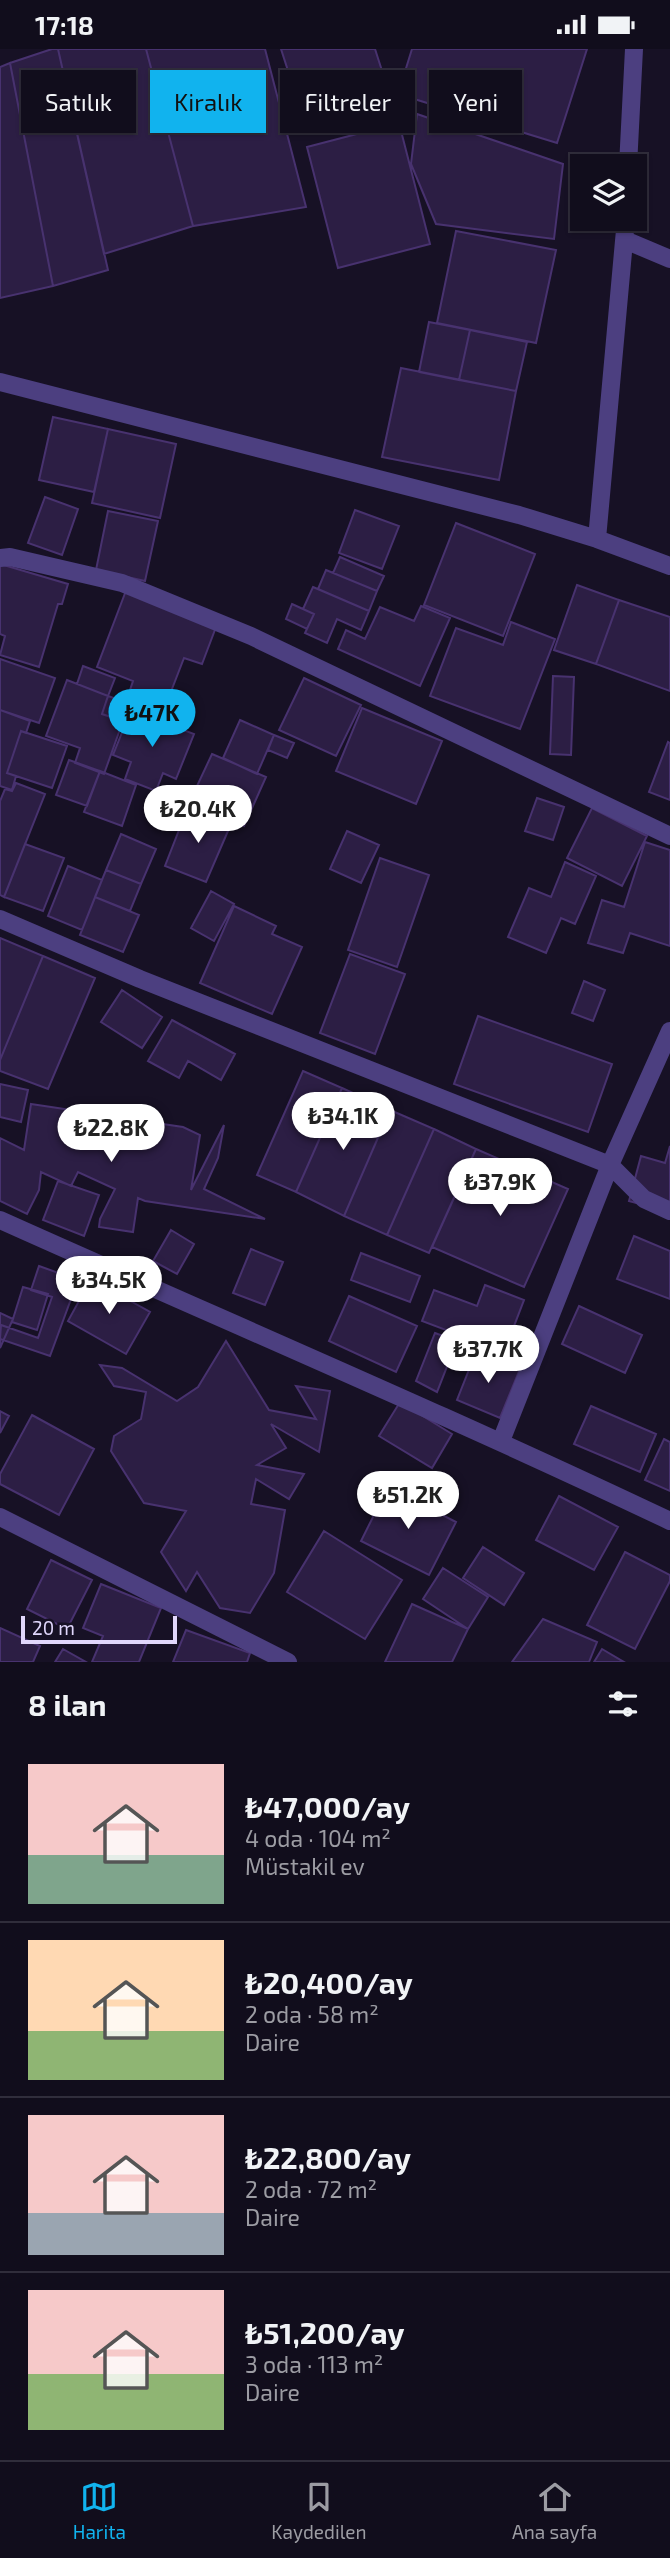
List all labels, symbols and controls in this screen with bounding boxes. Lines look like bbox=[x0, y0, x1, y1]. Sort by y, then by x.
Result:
text: 17:18 bbox=[35, 9, 94, 40]
chip: Satılık bbox=[21, 70, 136, 133]
chip: Kiralık bbox=[150, 70, 266, 133]
chip: Filtreler bbox=[280, 70, 415, 133]
chip: Yeni bbox=[429, 70, 522, 133]
map controls bbox=[570, 154, 647, 231]
button: layers bbox=[570, 154, 647, 231]
pin: ₺47K bbox=[111, 689, 193, 749]
text: ₺47K bbox=[124, 698, 180, 726]
pin: ₺20.4K bbox=[141, 785, 255, 845]
text: ₺20.4K bbox=[160, 794, 236, 822]
pin: ₺34.1K bbox=[286, 1093, 400, 1152]
text: ₺34.1K bbox=[308, 1101, 378, 1129]
pin: ₺22.8K bbox=[54, 1105, 168, 1164]
text: ₺22.8K bbox=[74, 1113, 148, 1141]
pin: ₺37.9K bbox=[443, 1159, 557, 1218]
text: ₺37.9K bbox=[464, 1167, 536, 1195]
pin: ₺34.5K bbox=[52, 1257, 166, 1316]
text: ₺34.5K bbox=[72, 1265, 146, 1293]
pin: ₺37.7K bbox=[431, 1325, 545, 1385]
text: ₺37.7K bbox=[453, 1334, 523, 1362]
pin: ₺51.2K bbox=[351, 1471, 465, 1531]
text: ₺51.2K bbox=[373, 1480, 443, 1508]
scale bar bbox=[21, 1613, 177, 1645]
text: 20 m bbox=[32, 1616, 75, 1639]
icon: filters bbox=[604, 1685, 642, 1723]
text: 8 ilan bbox=[28, 1686, 106, 1722]
text: ₺47,000/ay bbox=[245, 1788, 410, 1824]
icon: home bbox=[84, 1792, 168, 1876]
text: 4 oda · 104 m² bbox=[245, 1824, 391, 1852]
text: Müstakil ev bbox=[245, 1852, 365, 1880]
text: ₺20,400/ay bbox=[245, 1964, 413, 2000]
icon: home bbox=[84, 1968, 168, 2052]
text: 2 oda · 58 m² bbox=[245, 2000, 379, 2028]
text: Daire bbox=[245, 2028, 300, 2056]
text: ₺22,800/ay bbox=[245, 2139, 411, 2175]
icon: home bbox=[84, 2143, 168, 2227]
text: 2 oda · 72 m² bbox=[245, 2175, 377, 2203]
text: Daire bbox=[245, 2203, 300, 2231]
text: ₺51,200/ay bbox=[245, 2314, 404, 2350]
icon: home bbox=[84, 2318, 168, 2402]
text: 3 oda · 113 m² bbox=[245, 2350, 383, 2378]
text: Daire bbox=[245, 2378, 300, 2406]
tab: Harita bbox=[73, 2478, 126, 2543]
tab: Kaydedilen bbox=[271, 2478, 367, 2543]
tab: Ana sayfa bbox=[512, 2478, 597, 2543]

